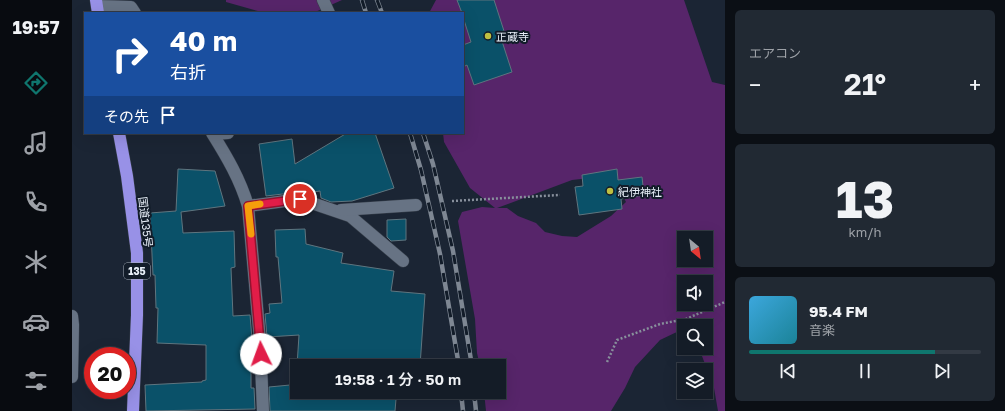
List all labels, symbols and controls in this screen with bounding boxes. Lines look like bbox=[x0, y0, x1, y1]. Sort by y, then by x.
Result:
text: 19:57 bbox=[12, 16, 60, 38]
text: 40 m bbox=[170, 24, 237, 57]
icon: right bbox=[104, 28, 156, 80]
place label: 正蔵寺 bbox=[496, 30, 529, 43]
marker: 正蔵寺 bbox=[483, 31, 493, 41]
text: エアコン bbox=[749, 45, 801, 61]
text: 右折 bbox=[170, 61, 206, 83]
text: 21° bbox=[844, 66, 886, 102]
icon: directions bbox=[22, 69, 50, 97]
text: − bbox=[749, 71, 761, 98]
text: + bbox=[969, 71, 981, 98]
icon: arrive bbox=[157, 104, 179, 126]
text: その先 bbox=[104, 107, 149, 125]
icon: music bbox=[22, 129, 50, 157]
text: 13 bbox=[836, 167, 894, 229]
pin bbox=[283, 182, 317, 216]
place label: 紀伊神社 bbox=[618, 185, 662, 198]
marker: 紀伊神社 bbox=[605, 186, 615, 196]
icon: phone bbox=[22, 188, 50, 216]
icon: arrive bbox=[289, 188, 311, 210]
street label: 国道135号 bbox=[136, 196, 156, 248]
text: km/h bbox=[848, 224, 882, 240]
north arrow bbox=[677, 231, 713, 267]
map controls bbox=[677, 231, 713, 399]
icon: climate bbox=[22, 248, 50, 276]
road number: 135 bbox=[124, 263, 150, 279]
button: sound bbox=[677, 275, 713, 311]
text: 95.4 FM bbox=[809, 302, 868, 320]
icon: car bbox=[22, 308, 50, 336]
button: search bbox=[677, 319, 713, 355]
text: 音楽 bbox=[809, 322, 835, 338]
position arrow bbox=[240, 333, 282, 375]
speed limit sign: 20 bbox=[84, 347, 136, 399]
icon: previous bbox=[777, 360, 799, 382]
icon: pause bbox=[854, 360, 876, 382]
icon: next bbox=[931, 360, 953, 382]
button: layers bbox=[677, 363, 713, 399]
icon: filters bbox=[22, 367, 50, 395]
text: 19:58 · 1 分 · 50 m bbox=[335, 370, 461, 388]

